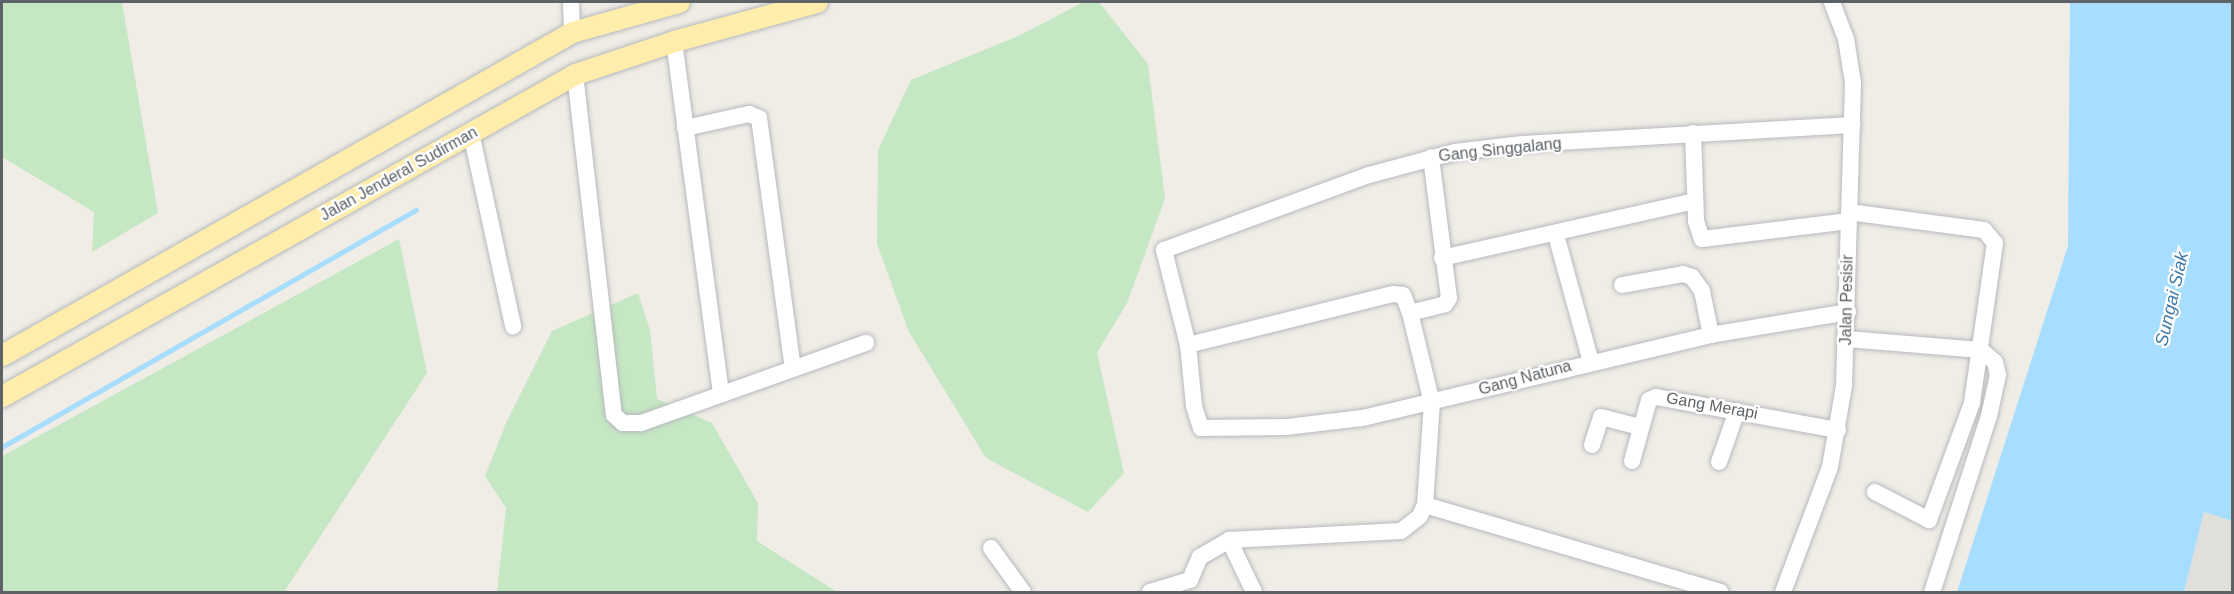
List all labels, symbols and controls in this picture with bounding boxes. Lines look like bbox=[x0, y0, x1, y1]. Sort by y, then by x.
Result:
street label: Jalan Jenderal Sudirman bbox=[317, 123, 481, 225]
street label: Gang Singgalang bbox=[1438, 134, 1562, 166]
water label: Sungai Siak bbox=[2151, 250, 2193, 348]
street label: Jalan Pesisir bbox=[1837, 254, 1857, 346]
street label: Gang Natuna bbox=[1477, 356, 1573, 400]
street label: Gang Merapi bbox=[1665, 389, 1759, 423]

